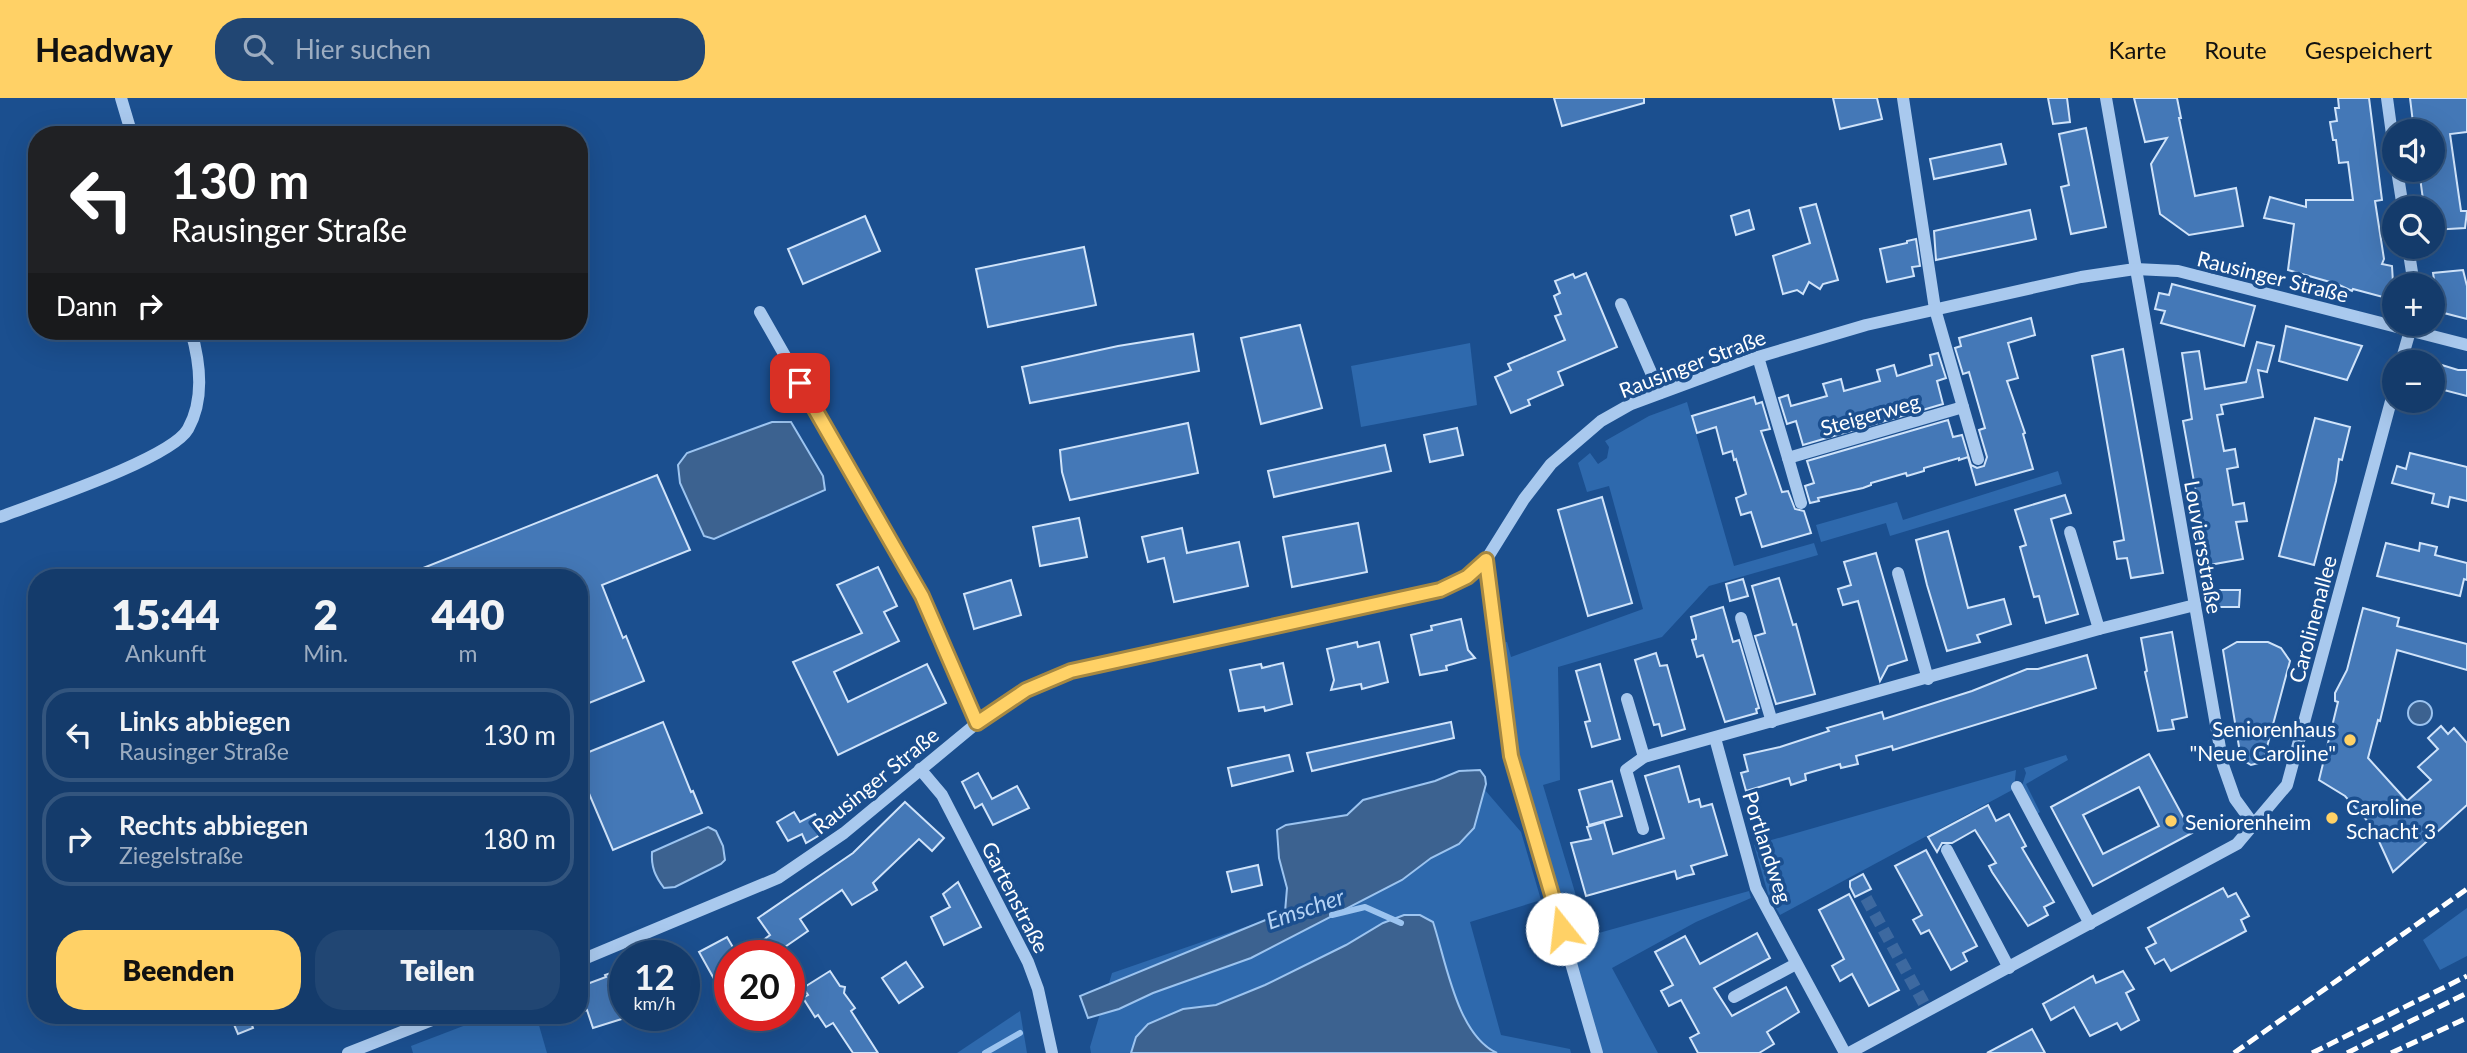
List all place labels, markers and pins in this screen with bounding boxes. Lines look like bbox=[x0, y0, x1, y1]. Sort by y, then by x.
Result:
pin bbox=[770, 353, 830, 413]
place label: Seniorenhaus "Neue Caroline" bbox=[2189, 716, 2336, 765]
marker: Seniorenhaus "Neue Caroline" bbox=[2342, 732, 2358, 748]
place label: Caroline Schacht 3 bbox=[2346, 794, 2436, 843]
place label: Seniorenheim bbox=[2185, 809, 2311, 834]
marker: Caroline Schacht 3 bbox=[2324, 810, 2340, 826]
marker: Seniorenheim bbox=[2163, 813, 2179, 829]

